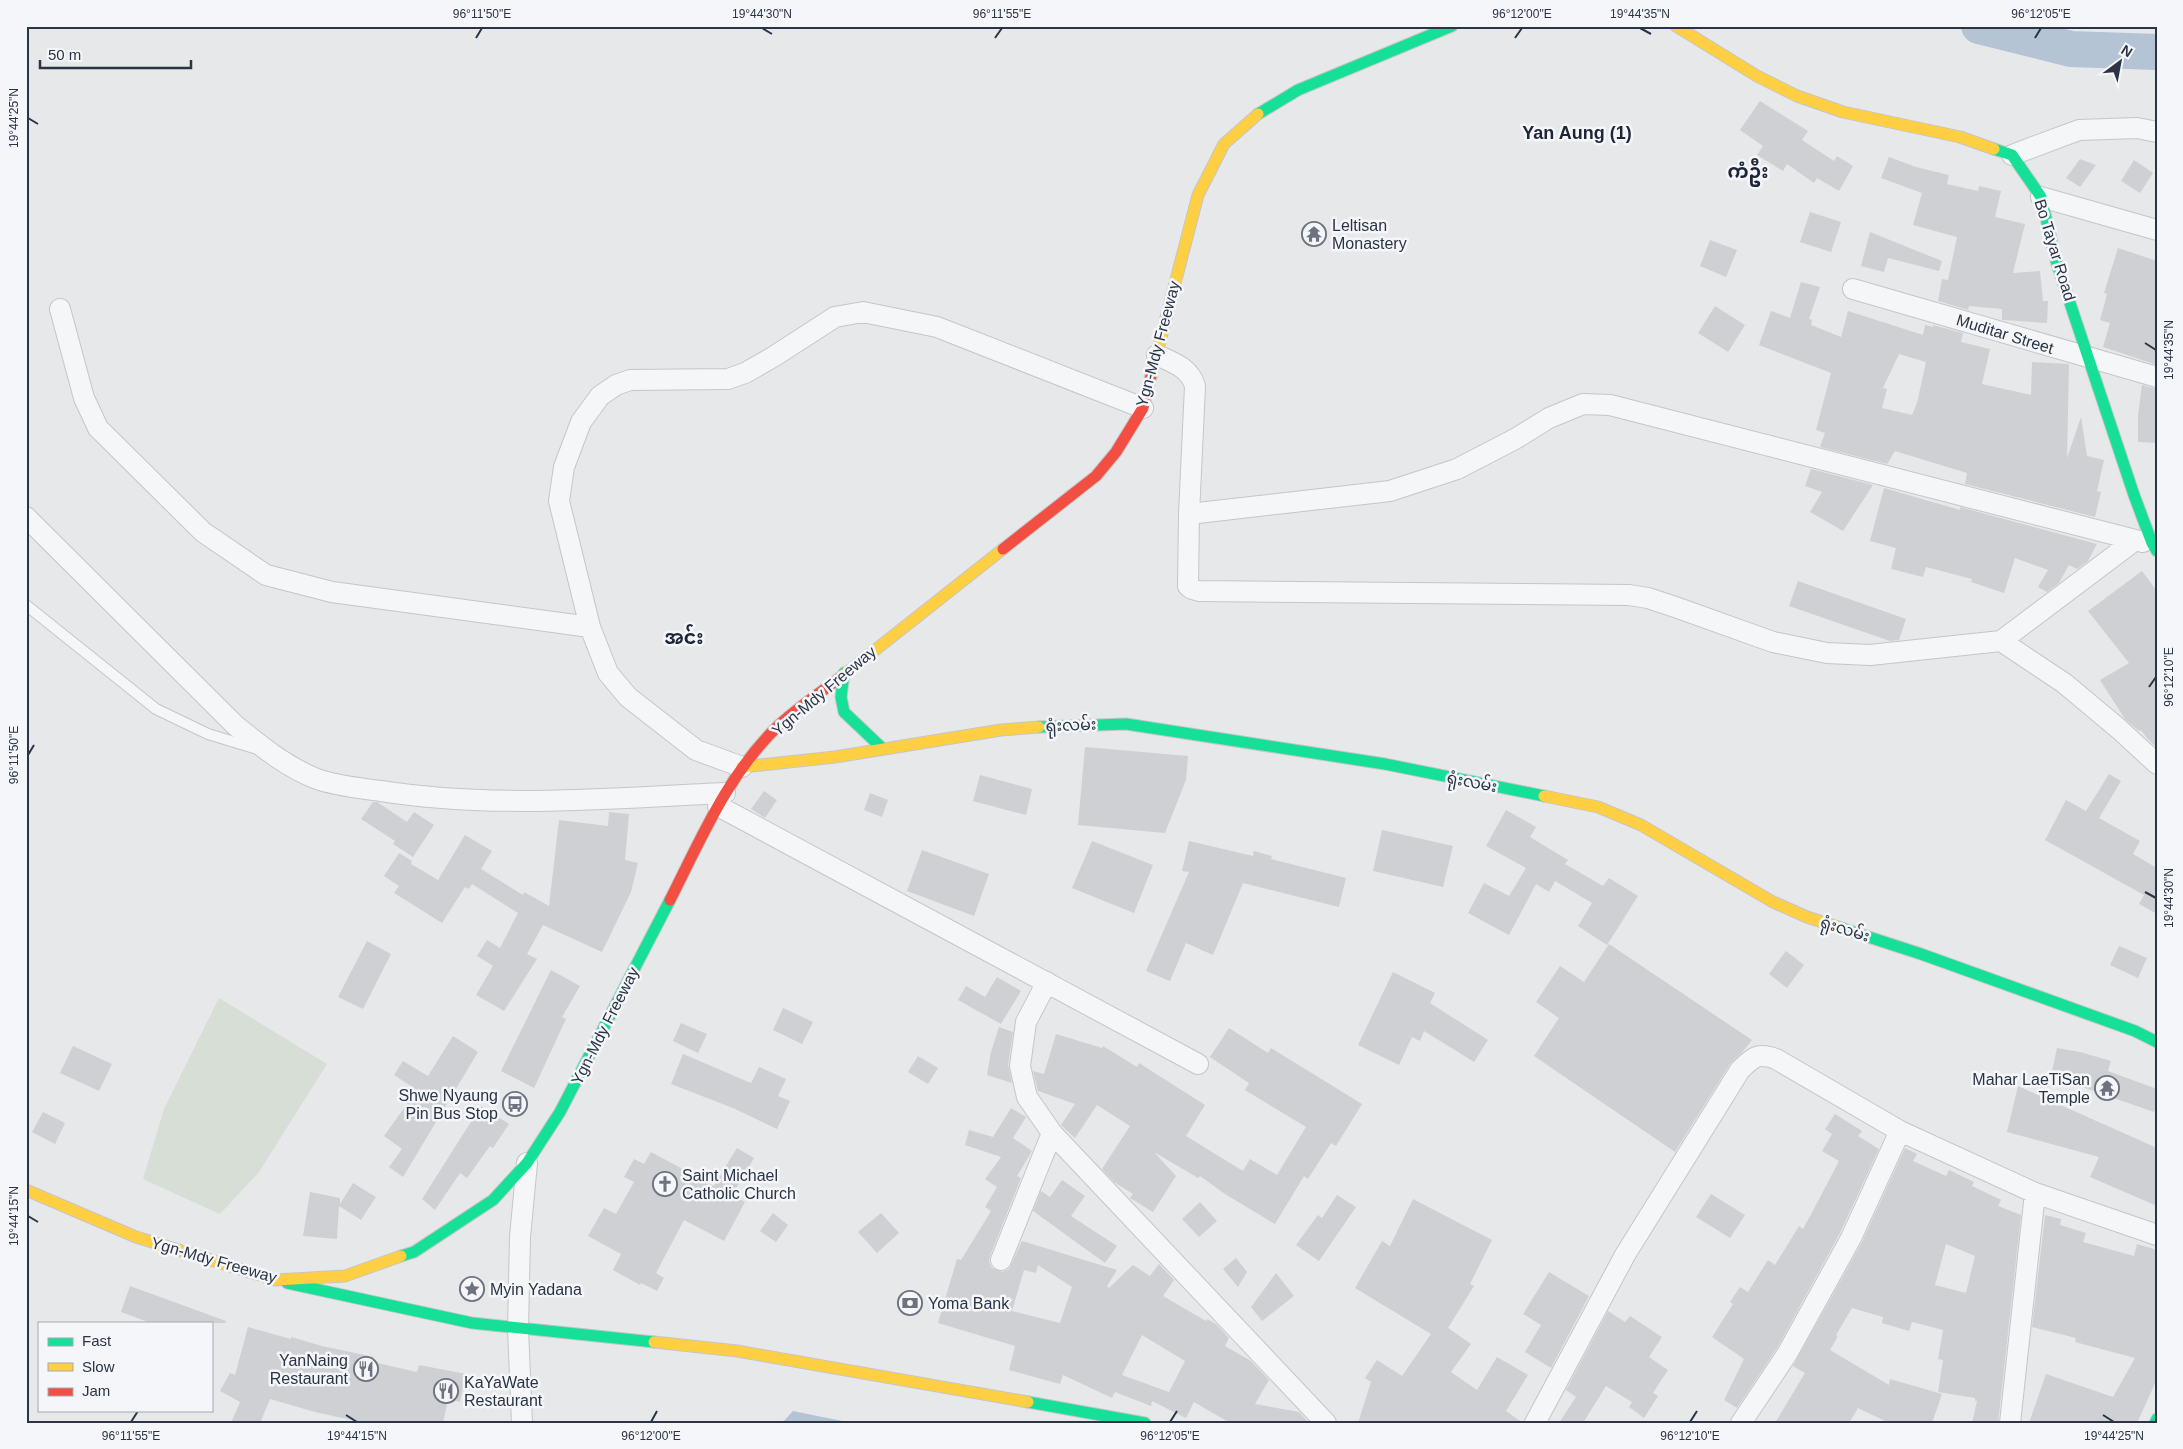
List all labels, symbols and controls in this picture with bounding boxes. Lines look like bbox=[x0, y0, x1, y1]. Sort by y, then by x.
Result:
text: 96°11'50"E bbox=[453, 7, 511, 21]
text: 19°44'30"N bbox=[732, 7, 792, 21]
text: 96°11'55"E bbox=[973, 7, 1031, 21]
text: 96°12'00"E bbox=[1492, 7, 1552, 21]
text: 19°44'35"N bbox=[1610, 7, 1670, 21]
text: 96°12'05"E bbox=[2011, 7, 2071, 21]
scale bar bbox=[40, 38, 191, 70]
north arrow bbox=[2096, 38, 2146, 88]
text: N bbox=[2118, 42, 2135, 60]
text: 50 m bbox=[48, 46, 81, 63]
text: 19°44'25"N bbox=[7, 88, 21, 148]
district label: Yan Aung (1) bbox=[1522, 123, 1632, 143]
district label: ကံဦး bbox=[1728, 158, 1768, 187]
street label: Bo Tayar Road bbox=[2031, 197, 2079, 303]
place label: Leltisan Monastery bbox=[1332, 217, 1407, 252]
temple icon: Leltisan Monastery bbox=[1301, 221, 1327, 247]
street label: Ygn-Mdy Freeway bbox=[1133, 279, 1183, 409]
street label: Muditar Street bbox=[1954, 311, 2056, 357]
text: 19°44'35"N bbox=[2162, 320, 2176, 380]
district label: အင်း bbox=[664, 624, 704, 648]
street label: Ygn-Mdy Freeway bbox=[769, 643, 879, 739]
text: 96°12'10"E bbox=[2162, 647, 2176, 707]
street label: ရုံးလမ်း bbox=[1045, 713, 1097, 740]
text: 96°11'50"E bbox=[7, 726, 21, 784]
street label: ရုံးလမ်း bbox=[1444, 766, 1499, 801]
text: 19°44'30"N bbox=[2162, 868, 2176, 928]
street label: ရုံးလမ်း bbox=[1816, 910, 1873, 951]
street label: Ygn-Mdy Freeway bbox=[568, 964, 642, 1088]
place label: Mahar LaeTiSan Temple bbox=[1972, 1071, 2090, 1106]
temple icon: Mahar LaeTiSan Temple bbox=[2094, 1075, 2120, 1101]
place label: Shwe Nyaung Pin Bus Stop bbox=[398, 1087, 498, 1122]
bus stop icon: Shwe Nyaung Pin Bus Stop bbox=[502, 1091, 528, 1117]
place label: Saint Michael Catholic Church bbox=[682, 1167, 796, 1202]
church icon: Saint Michael Catholic Church bbox=[652, 1171, 678, 1197]
text: 19°44'15"N bbox=[7, 1186, 21, 1246]
street label: Ygn-Mdy Freeway bbox=[149, 1234, 279, 1286]
place icon: Myin Yadana bbox=[459, 1276, 485, 1302]
place label: Myin Yadana bbox=[490, 1281, 582, 1298]
bank icon: Yoma Bank bbox=[897, 1290, 923, 1316]
place label: Yoma Bank bbox=[928, 1295, 1010, 1312]
legend bbox=[38, 1322, 212, 1412]
text: Fast bbox=[82, 1332, 112, 1349]
place label: YanNaing Restaurant bbox=[270, 1352, 349, 1387]
restaurant icon: YanNaing Restaurant bbox=[353, 1356, 379, 1382]
text: Slow bbox=[82, 1358, 115, 1375]
place label: KaYaWate Restaurant bbox=[464, 1374, 543, 1409]
restaurant icon: KaYaWate Restaurant bbox=[433, 1378, 459, 1404]
text: Jam bbox=[82, 1382, 110, 1399]
text: 96°11'55"E bbox=[102, 1429, 160, 1443]
text: 19°44'15"N bbox=[327, 1429, 387, 1443]
text: 96°12'00"E bbox=[621, 1429, 681, 1443]
text: 96°12'05"E bbox=[1140, 1429, 1200, 1443]
text: 96°12'10"E bbox=[1660, 1429, 1720, 1443]
text: 19°44'25"N bbox=[2084, 1429, 2144, 1443]

